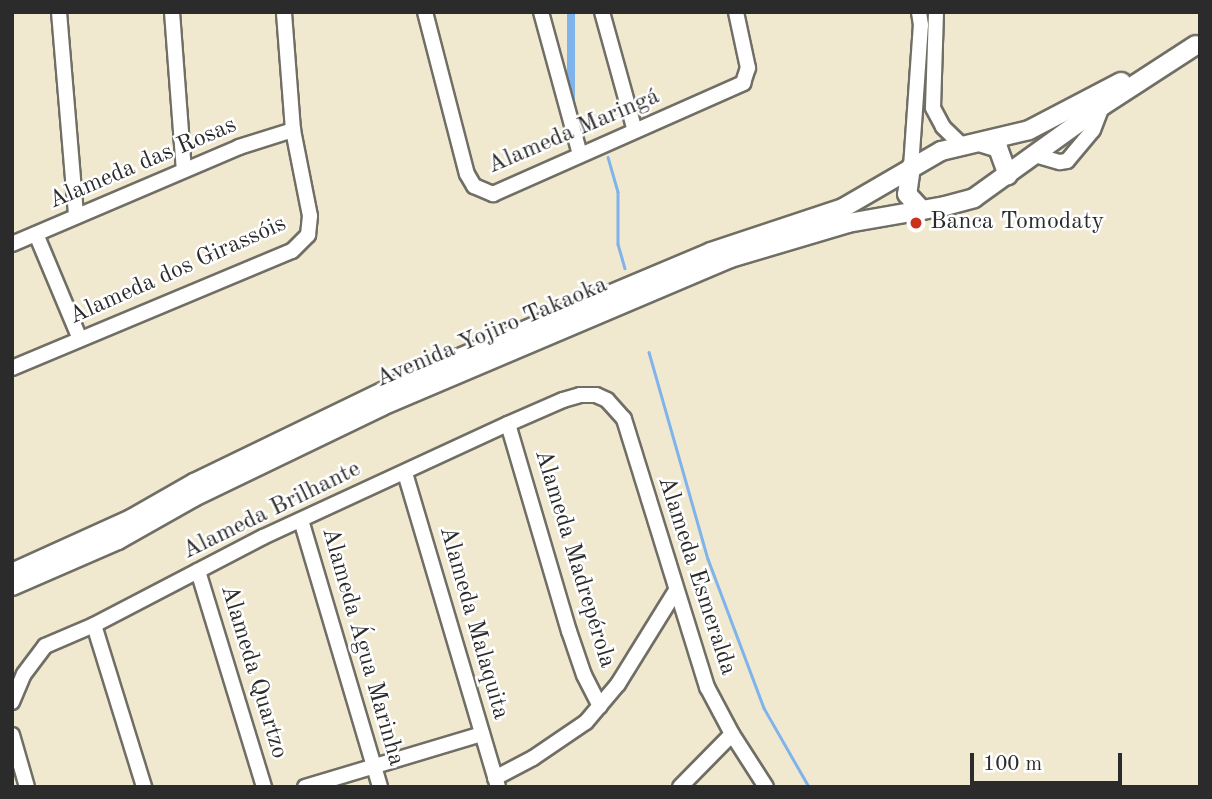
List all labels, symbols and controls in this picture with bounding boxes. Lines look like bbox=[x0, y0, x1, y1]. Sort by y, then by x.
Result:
street label: Alameda Maringá bbox=[484, 83, 664, 181]
street label: Alameda das Rosas bbox=[45, 111, 241, 217]
place label: Banca Tomodaty bbox=[930, 209, 1104, 237]
street label: Alameda dos Girassóis bbox=[65, 210, 291, 332]
marker: Banca Tomodaty bbox=[908, 215, 924, 231]
street label: Avenida Yojiro Takaoka bbox=[372, 271, 612, 395]
street label: Alameda Madrepérola bbox=[527, 446, 621, 672]
street label: Alameda Brilhante bbox=[178, 455, 366, 567]
street label: Alameda Esmeralda bbox=[650, 473, 742, 679]
street label: Alameda Malaquita bbox=[432, 523, 514, 723]
street label: Alameda Água Marinha bbox=[314, 524, 410, 770]
street label: Alameda Quartzo bbox=[213, 582, 293, 762]
scale bar bbox=[974, 740, 1126, 784]
text: 100 m bbox=[983, 754, 1042, 775]

